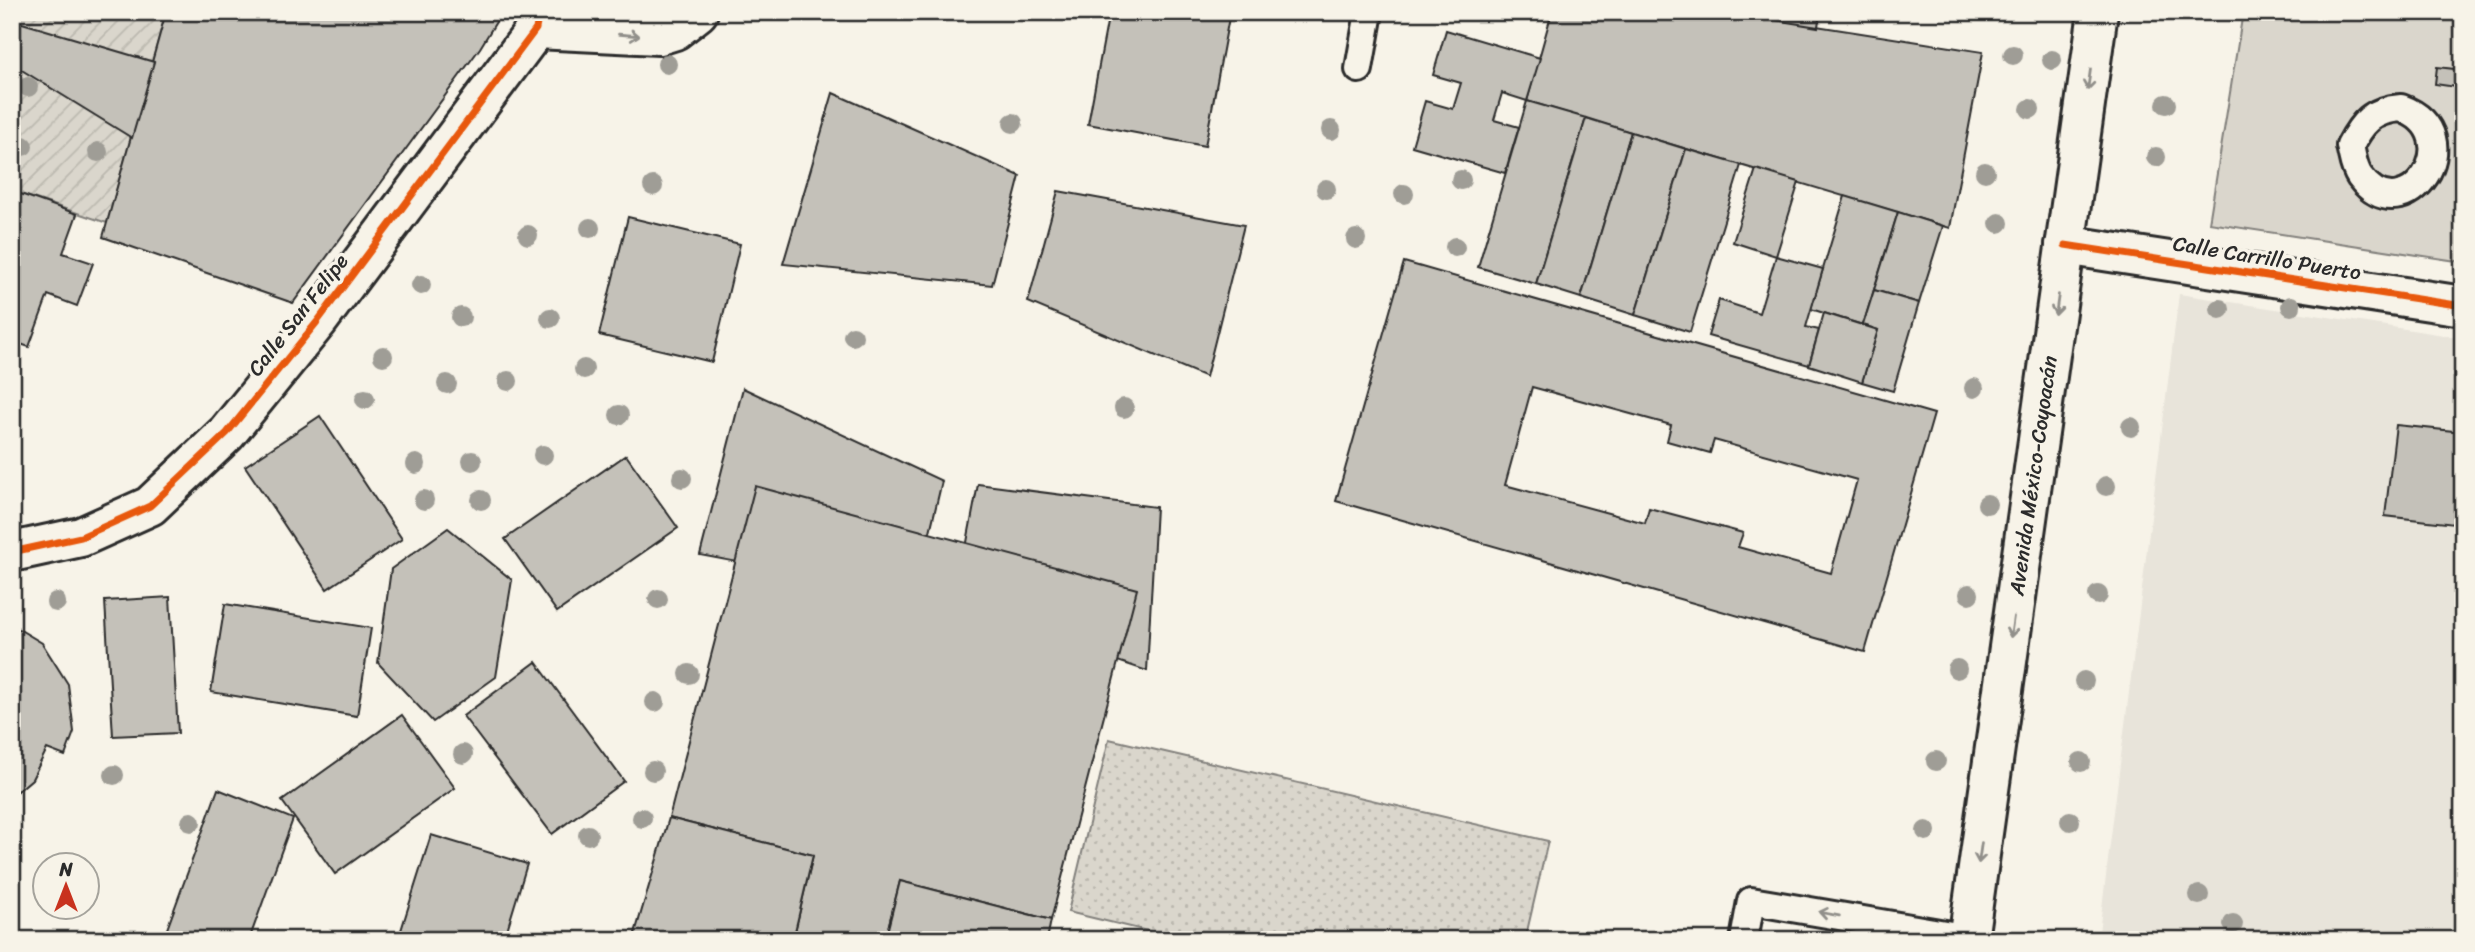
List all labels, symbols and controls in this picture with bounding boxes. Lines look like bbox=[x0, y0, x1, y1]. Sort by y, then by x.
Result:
one-way arrow bbox=[617, 29, 640, 42]
one-way arrow bbox=[2082, 68, 2095, 91]
street label: Calle Carrillo Puerto bbox=[2170, 224, 2364, 292]
street label: Calle San Felipe bbox=[238, 245, 358, 385]
one-way arrow bbox=[2050, 293, 2063, 316]
street label: Avenida México-Coyoacán bbox=[1997, 353, 2069, 599]
one-way arrow bbox=[2005, 616, 2018, 638]
one-way arrow bbox=[1974, 841, 1987, 864]
north arrow bbox=[32, 850, 102, 920]
text: N bbox=[58, 853, 73, 886]
one-way arrow bbox=[1818, 907, 1841, 920]

